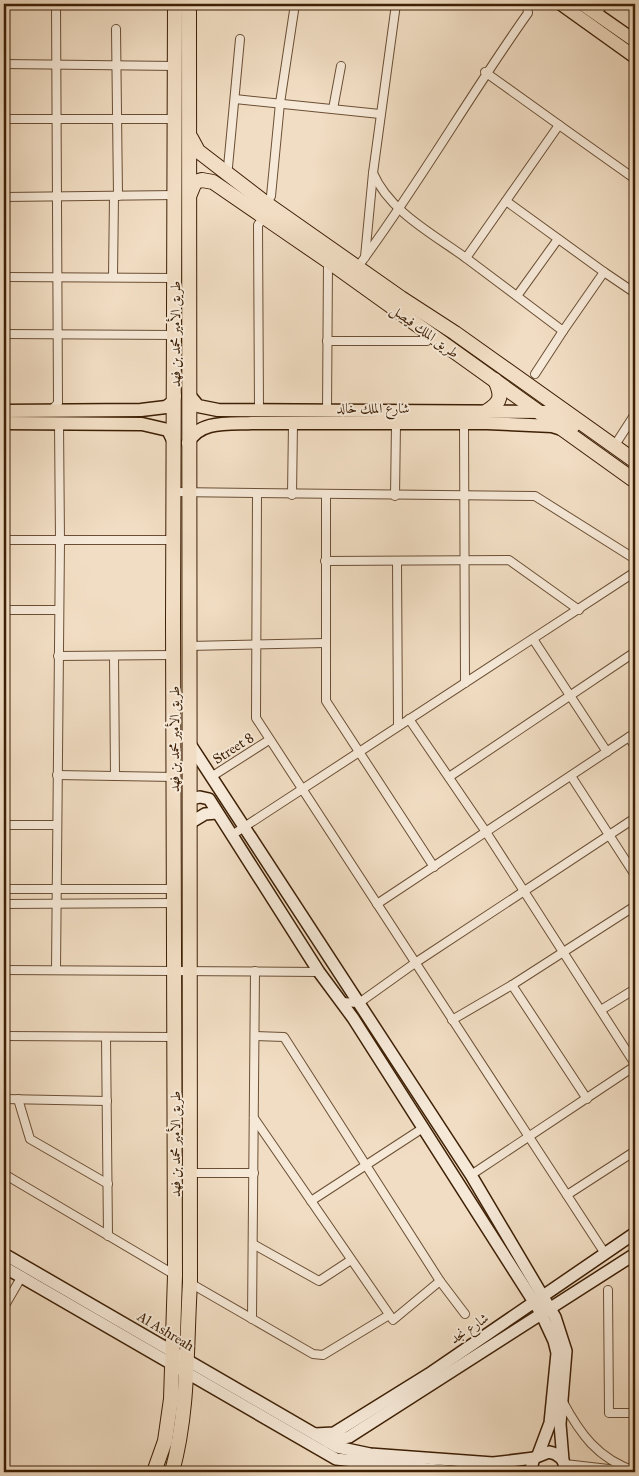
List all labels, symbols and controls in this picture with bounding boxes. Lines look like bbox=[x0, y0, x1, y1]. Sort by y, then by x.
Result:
street label: طريق الأمير محمد بن فهد bbox=[165, 281, 184, 387]
street label: طريق الملك فيصل bbox=[386, 301, 462, 364]
street label: شارع الملك خالد bbox=[336, 400, 410, 420]
street label: طريق الأمير محمد بن فهد bbox=[164, 686, 183, 792]
street label: Street 8 bbox=[210, 729, 257, 768]
street label: طريق الأمير محمد بن فهد bbox=[165, 1091, 184, 1197]
street label: Al Ashreah bbox=[133, 1307, 197, 1355]
street label: شارع نجد bbox=[447, 1309, 494, 1350]

